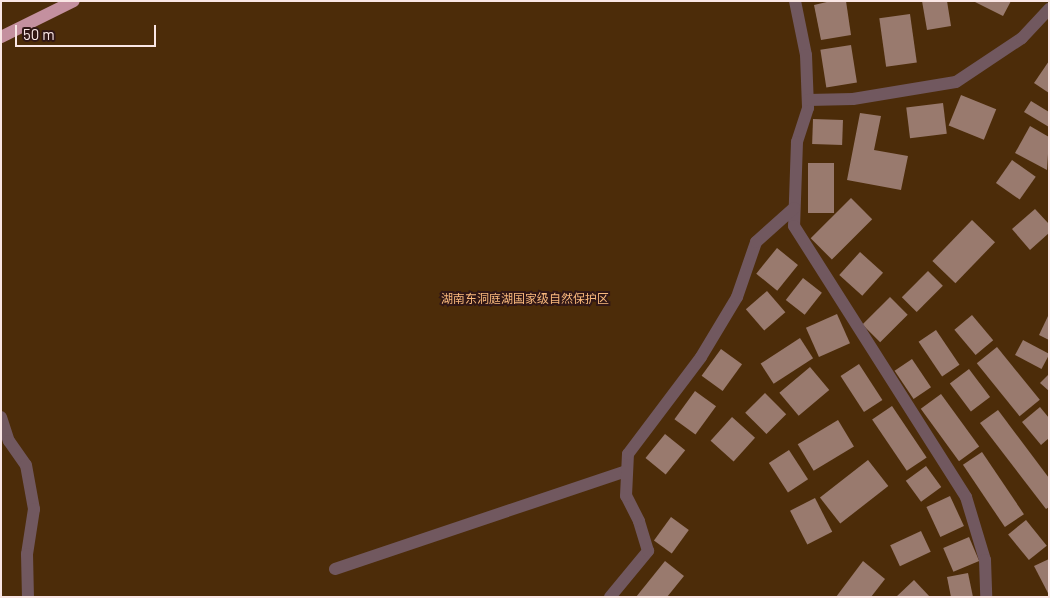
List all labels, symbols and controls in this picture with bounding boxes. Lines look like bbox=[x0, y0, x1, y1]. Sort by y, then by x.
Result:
scale bar bbox=[18, 15, 159, 47]
text: 50 m bbox=[23, 25, 55, 43]
park label: 湖南东洞庭湖国家级自然保护区 bbox=[441, 292, 609, 306]

